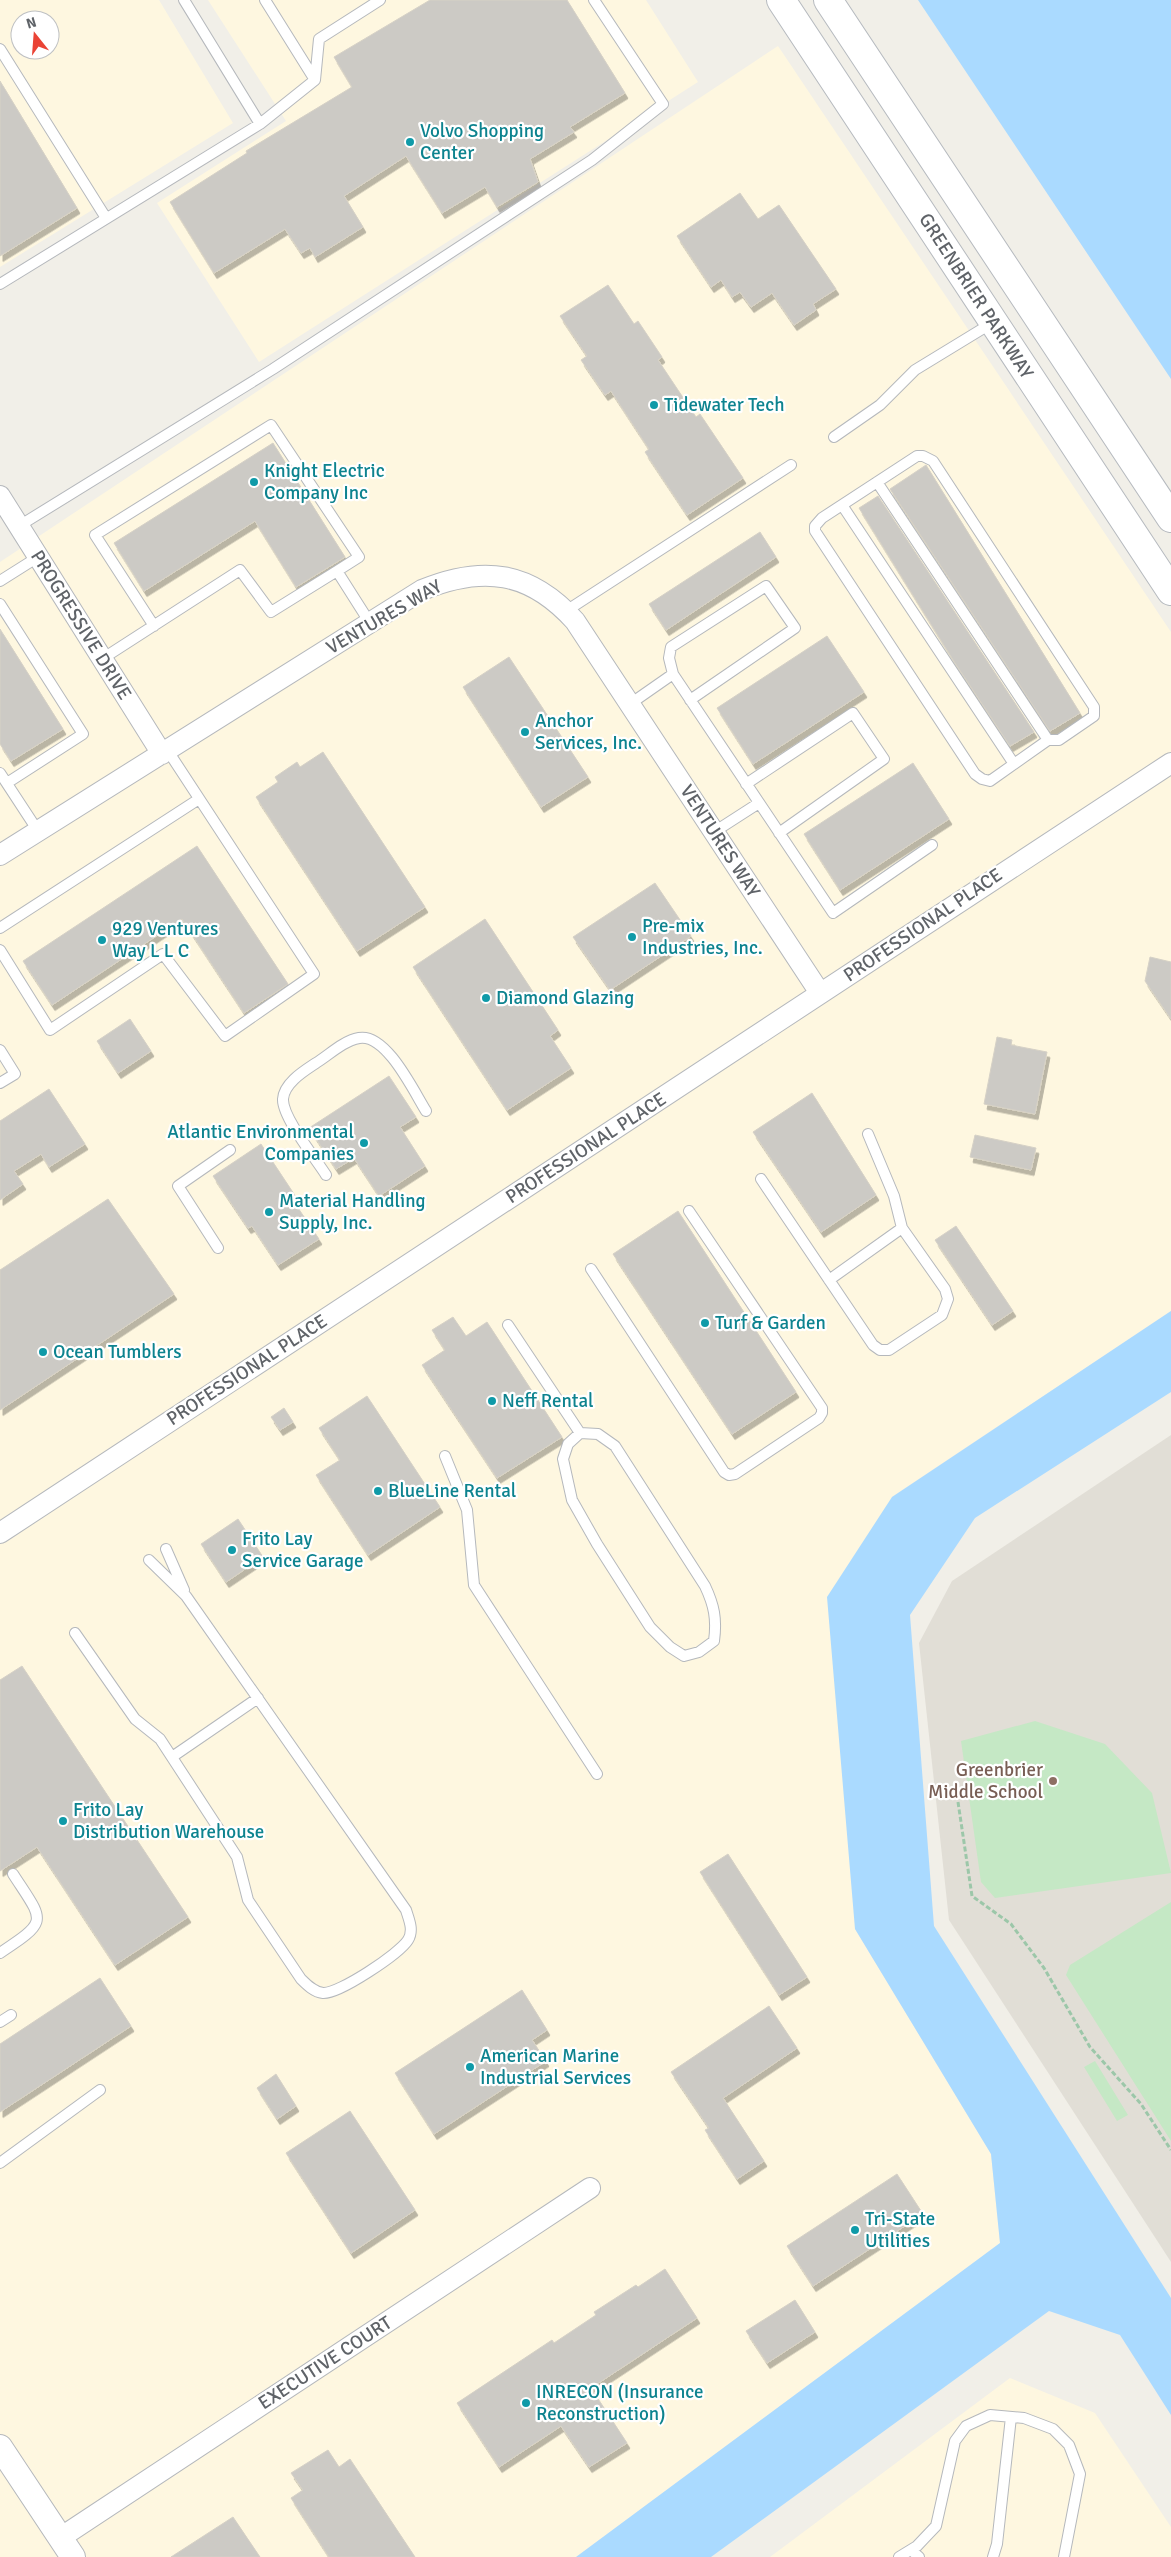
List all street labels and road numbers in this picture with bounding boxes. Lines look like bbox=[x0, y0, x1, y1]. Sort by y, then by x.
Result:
street label: GREENBRIER PARKWAY bbox=[913, 209, 1039, 384]
street label: PROGRESSIVE DRIVE bbox=[25, 546, 137, 704]
street label: VENTURES WAY bbox=[322, 574, 446, 660]
street label: VENTURES WAY bbox=[675, 780, 766, 902]
street label: PROFESSIONAL PLACE bbox=[839, 863, 1007, 987]
street label: PROFESSIONAL PLACE bbox=[501, 1087, 671, 1209]
street label: PROFESSIONAL PLACE bbox=[162, 1309, 332, 1431]
street label: EXECUTIVE COURT bbox=[254, 2310, 397, 2415]

